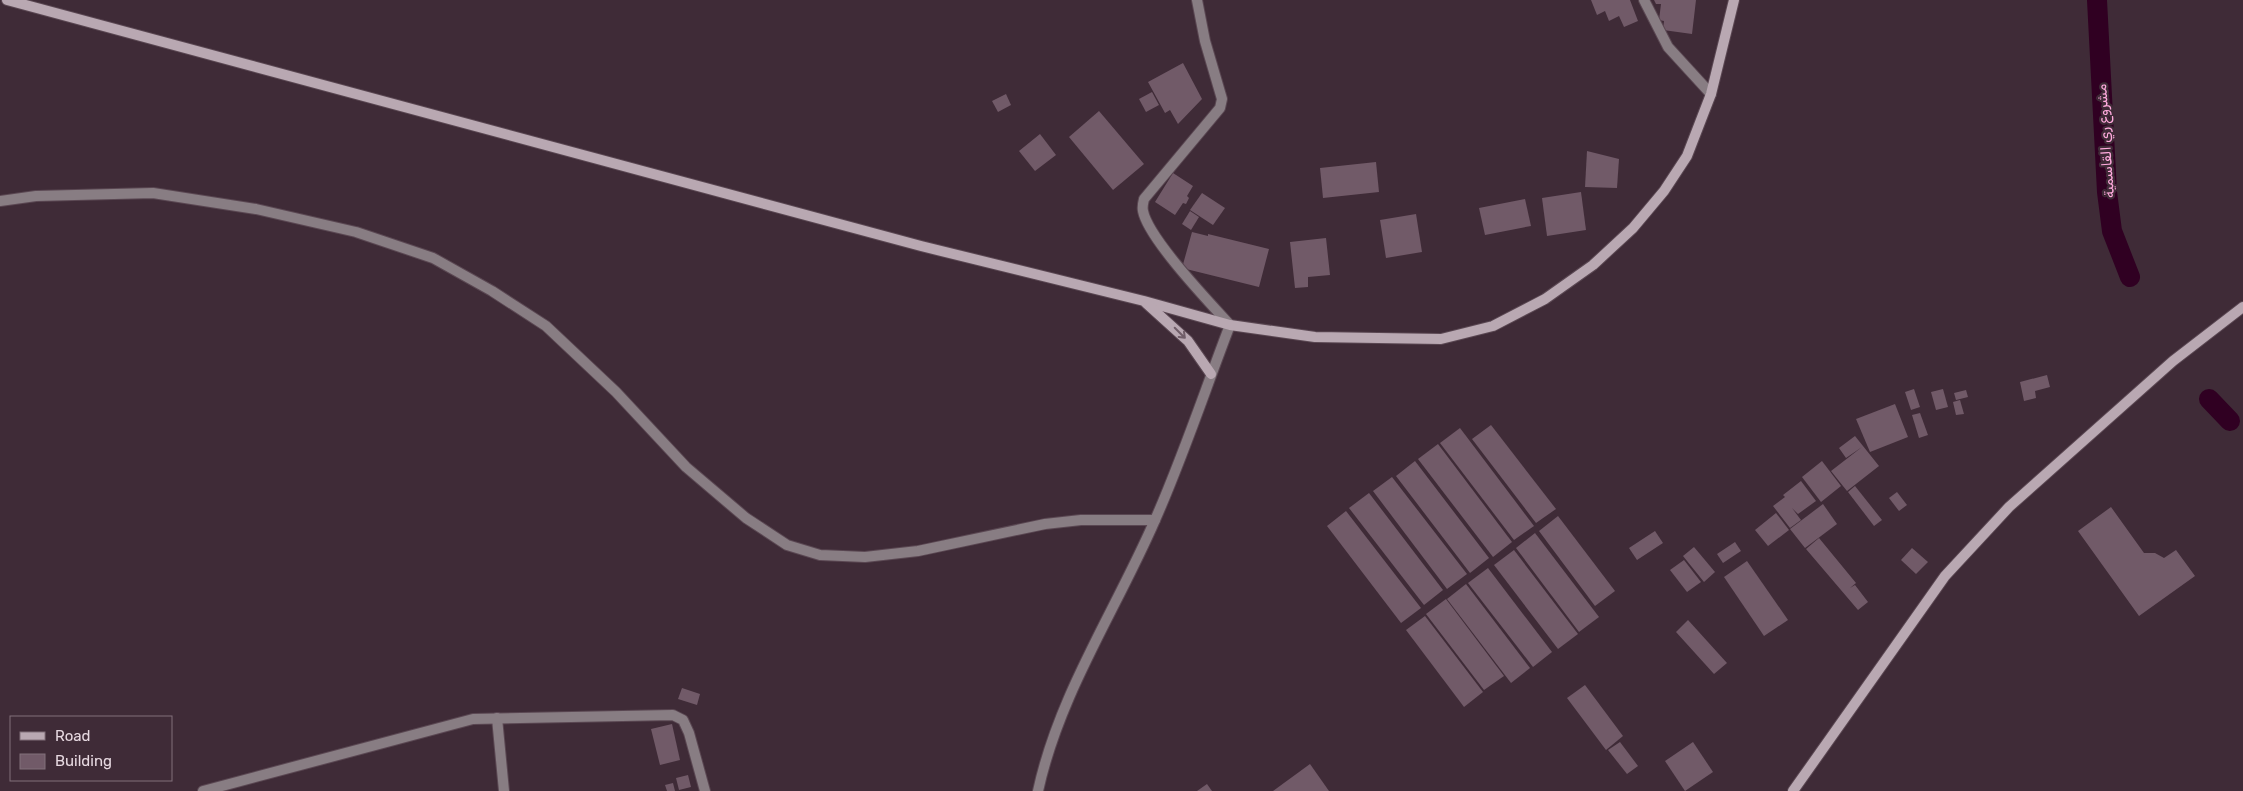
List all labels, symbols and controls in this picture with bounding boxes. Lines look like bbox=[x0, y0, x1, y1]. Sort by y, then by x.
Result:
water label: مشروع ري القاسمية bbox=[2093, 83, 2120, 199]
one-way arrow bbox=[1174, 327, 1186, 339]
legend bbox=[10, 716, 172, 781]
text: Road bbox=[55, 727, 91, 745]
text: Building bbox=[55, 752, 112, 770]

